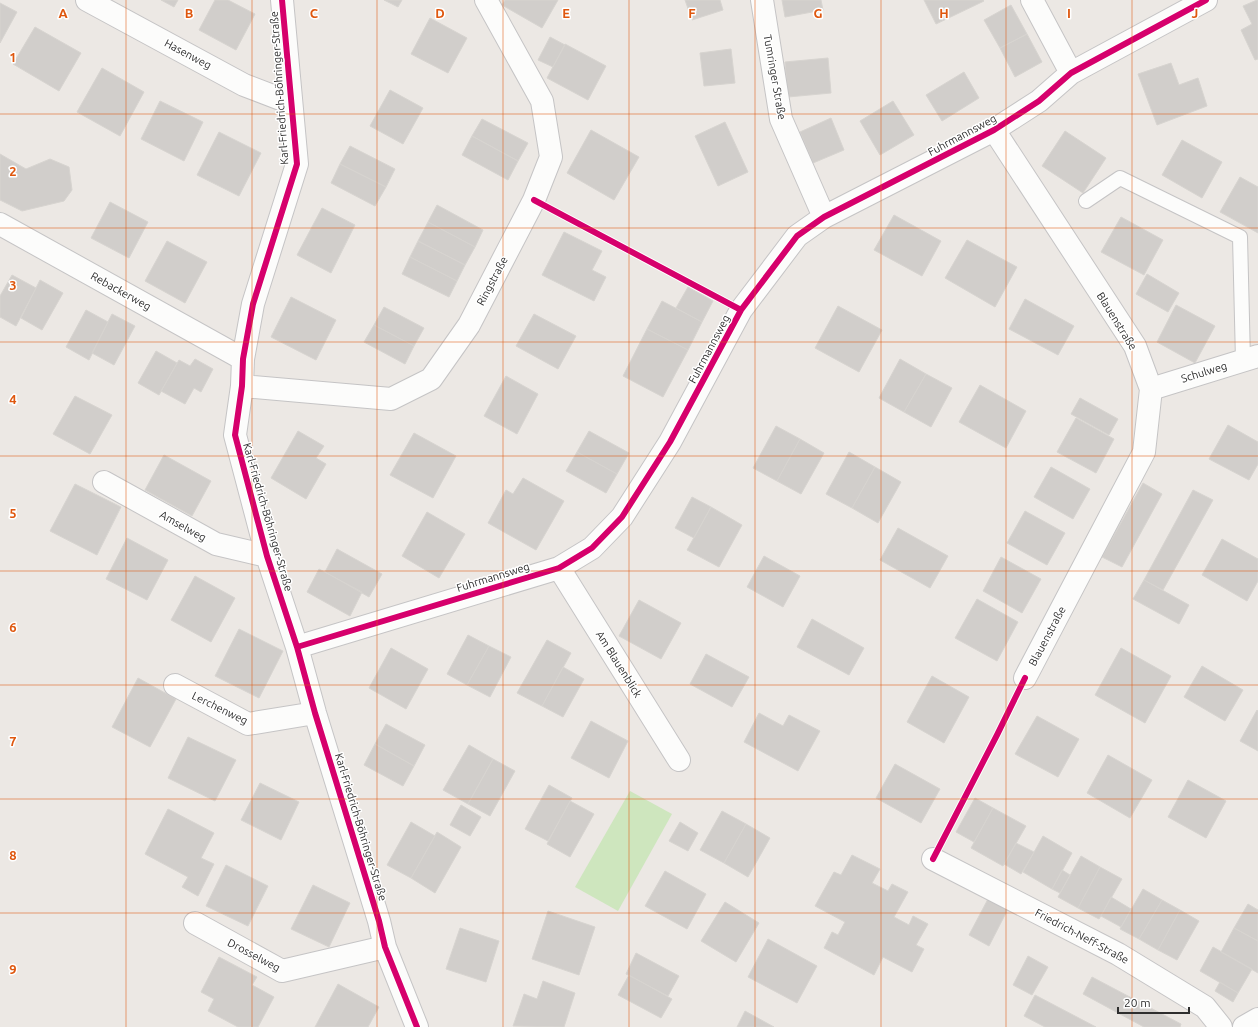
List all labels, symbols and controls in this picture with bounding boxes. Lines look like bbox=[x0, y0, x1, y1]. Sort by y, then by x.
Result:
text: A bbox=[58, 6, 68, 20]
text: B bbox=[185, 6, 194, 20]
text: C bbox=[310, 6, 319, 20]
text: D bbox=[435, 6, 445, 20]
text: E bbox=[562, 6, 570, 20]
text: F bbox=[688, 6, 696, 20]
text: G bbox=[814, 6, 823, 20]
text: H bbox=[939, 6, 949, 20]
text: I bbox=[1067, 6, 1071, 20]
text: J bbox=[1192, 6, 1198, 20]
street label: Karl-Friedrich-Böhringer-Straße bbox=[268, 11, 290, 165]
street label: Tumringer Straße bbox=[762, 33, 788, 121]
street label: Hasenweg bbox=[163, 37, 213, 71]
text: 1 bbox=[9, 50, 17, 64]
street label: Fuhrmannsweg bbox=[926, 112, 998, 158]
text: 2 bbox=[9, 164, 17, 178]
street label: Ringstraße bbox=[474, 254, 510, 308]
street label: Rebackerweg bbox=[89, 270, 153, 312]
text: 3 bbox=[9, 278, 17, 292]
street label: Blauenstraße bbox=[1094, 290, 1140, 352]
street label: Fuhrmannsweg bbox=[686, 313, 732, 385]
street label: Schulweg bbox=[1180, 359, 1228, 385]
text: 4 bbox=[9, 392, 17, 406]
street label: Karl-Friedrich-Böhringer-Straße bbox=[241, 441, 295, 593]
text: 5 bbox=[9, 506, 17, 520]
street label: Amselweg bbox=[158, 508, 208, 544]
street label: Fuhrmannsweg bbox=[455, 560, 531, 594]
street label: Blauenstraße bbox=[1026, 604, 1068, 668]
text: 6 bbox=[9, 620, 17, 634]
street label: Am Blauenblick bbox=[594, 629, 644, 700]
street label: Lerchenweg bbox=[190, 689, 250, 727]
text: 7 bbox=[9, 734, 17, 748]
street label: Karl-Friedrich-Böhringer-Straße bbox=[333, 752, 389, 902]
text: 8 bbox=[9, 848, 17, 862]
street label: Friedrich-Neff-Straße bbox=[1033, 906, 1131, 966]
street label: Drosselweg bbox=[226, 936, 282, 974]
text: 9 bbox=[9, 962, 17, 976]
scale bar bbox=[1118, 989, 1189, 1015]
text: 20 m bbox=[1124, 996, 1151, 1009]

